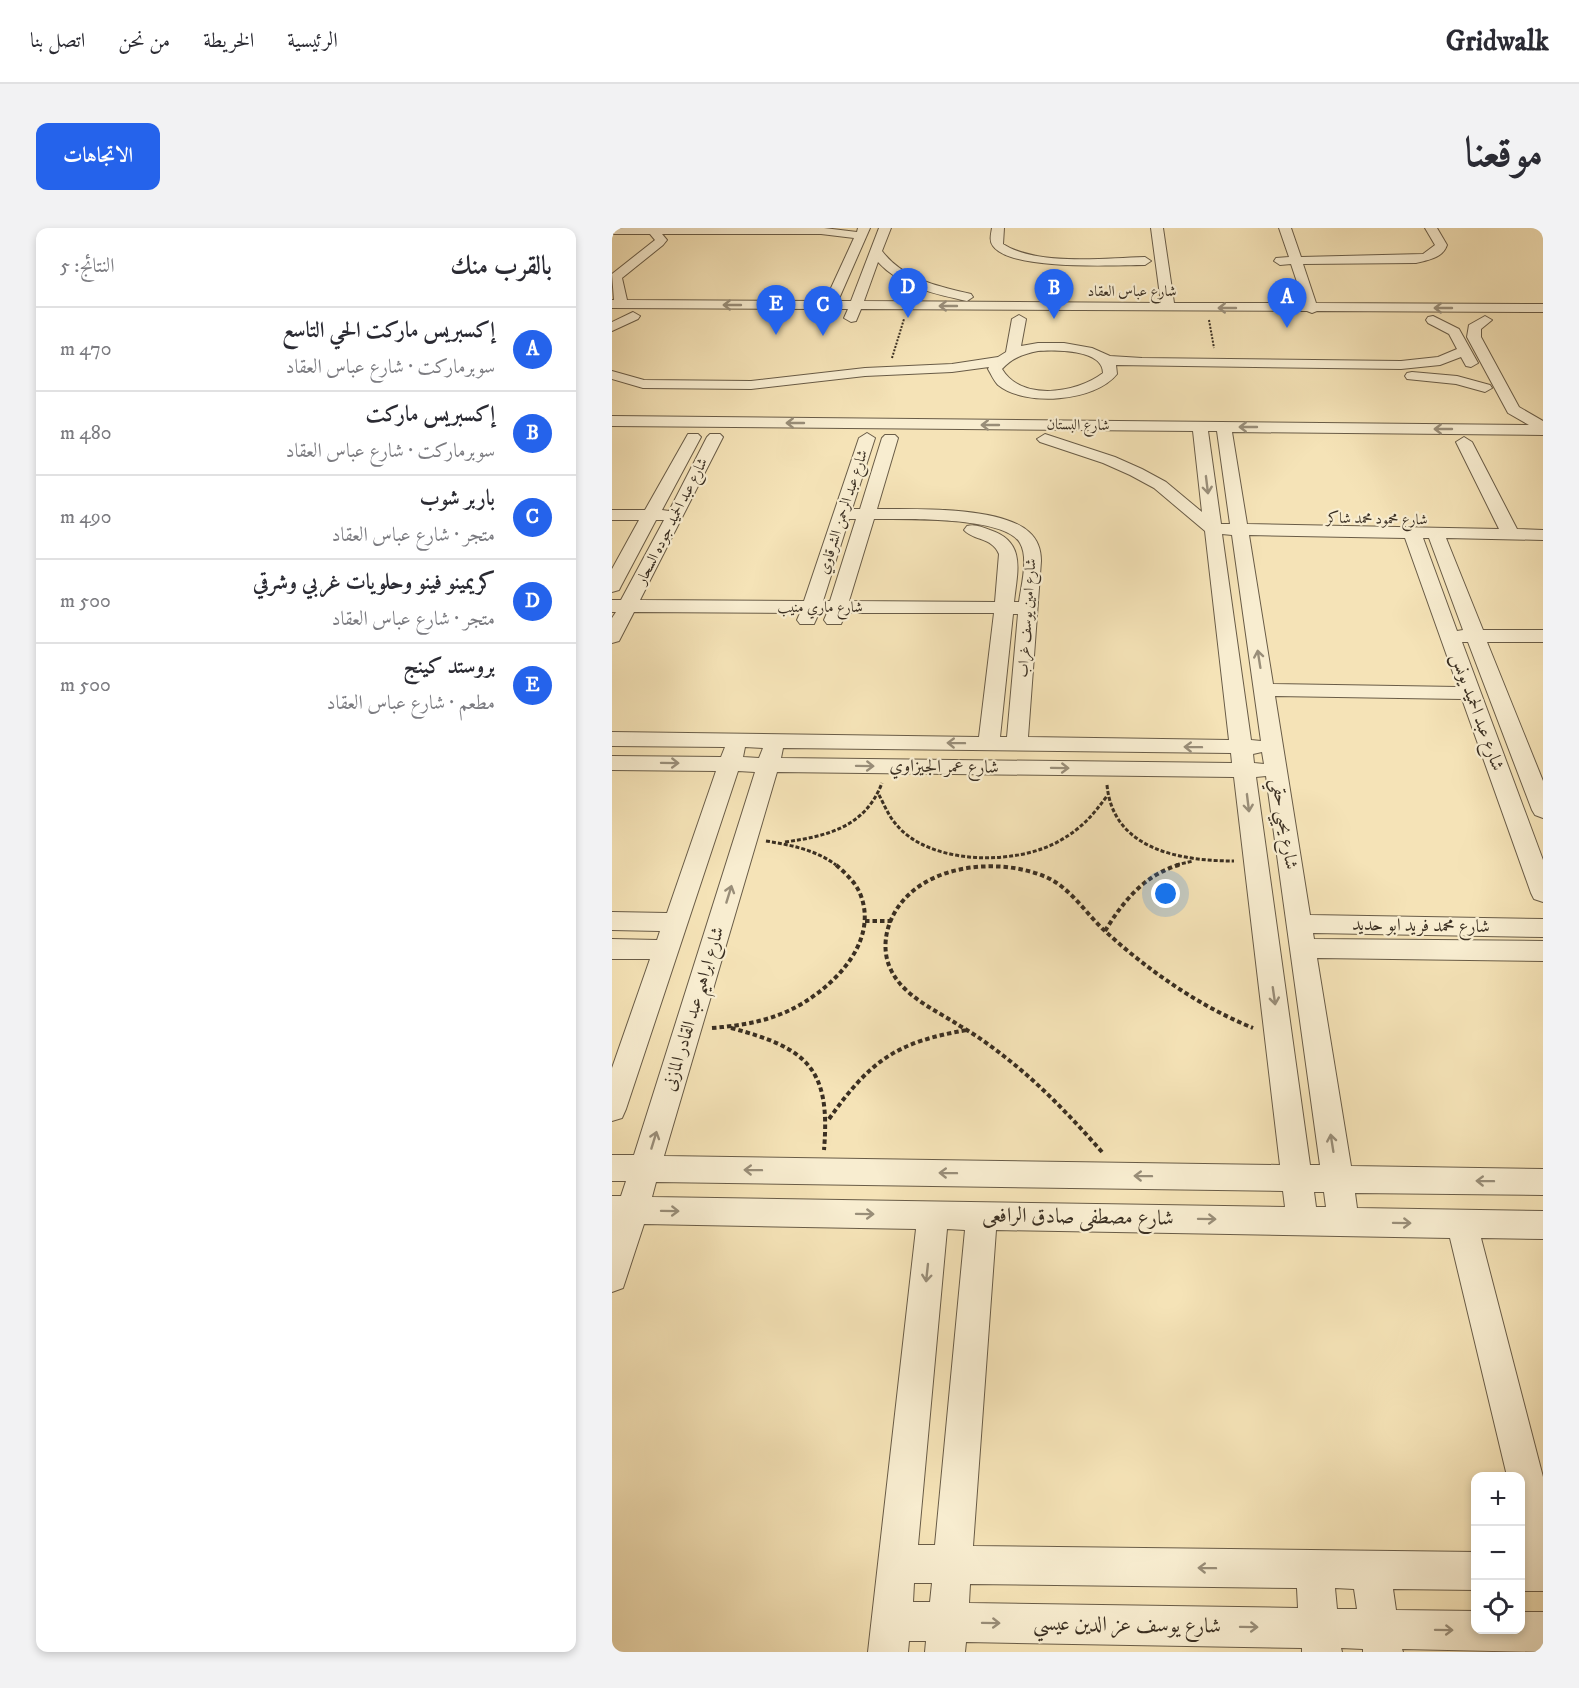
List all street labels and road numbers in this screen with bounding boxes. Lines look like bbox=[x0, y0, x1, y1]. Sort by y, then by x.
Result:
street label: شارع عباس العقاد bbox=[1088, 282, 1176, 304]
street label: شارع البستان bbox=[1046, 415, 1110, 438]
street label: شارع عبد الرحمن الشرقاوي bbox=[814, 447, 875, 578]
street label: شارع عبد الحميد جوده السحار bbox=[631, 454, 715, 591]
street label: شارع محمود محمد شاكر bbox=[1324, 509, 1428, 532]
street label: شارع امين يوسف غراب bbox=[1013, 558, 1044, 678]
street label: شارع ماري منيب bbox=[777, 598, 863, 620]
street label: شارع عبد الحميد يونس bbox=[1443, 650, 1508, 775]
street label: شارع عمر الجيزاوي bbox=[889, 755, 999, 782]
street label: شارع يحيي حقي bbox=[1260, 777, 1302, 872]
street label: شارع محمد فريد ابو حديد bbox=[1352, 914, 1490, 941]
street label: شارع ابراهيم عبد القادر المازنى bbox=[659, 924, 735, 1096]
street label: شارع مصطفى صادق الرافعى bbox=[982, 1202, 1174, 1236]
street label: شارع يوسف عز الدين عيسي bbox=[1033, 1610, 1221, 1646]

